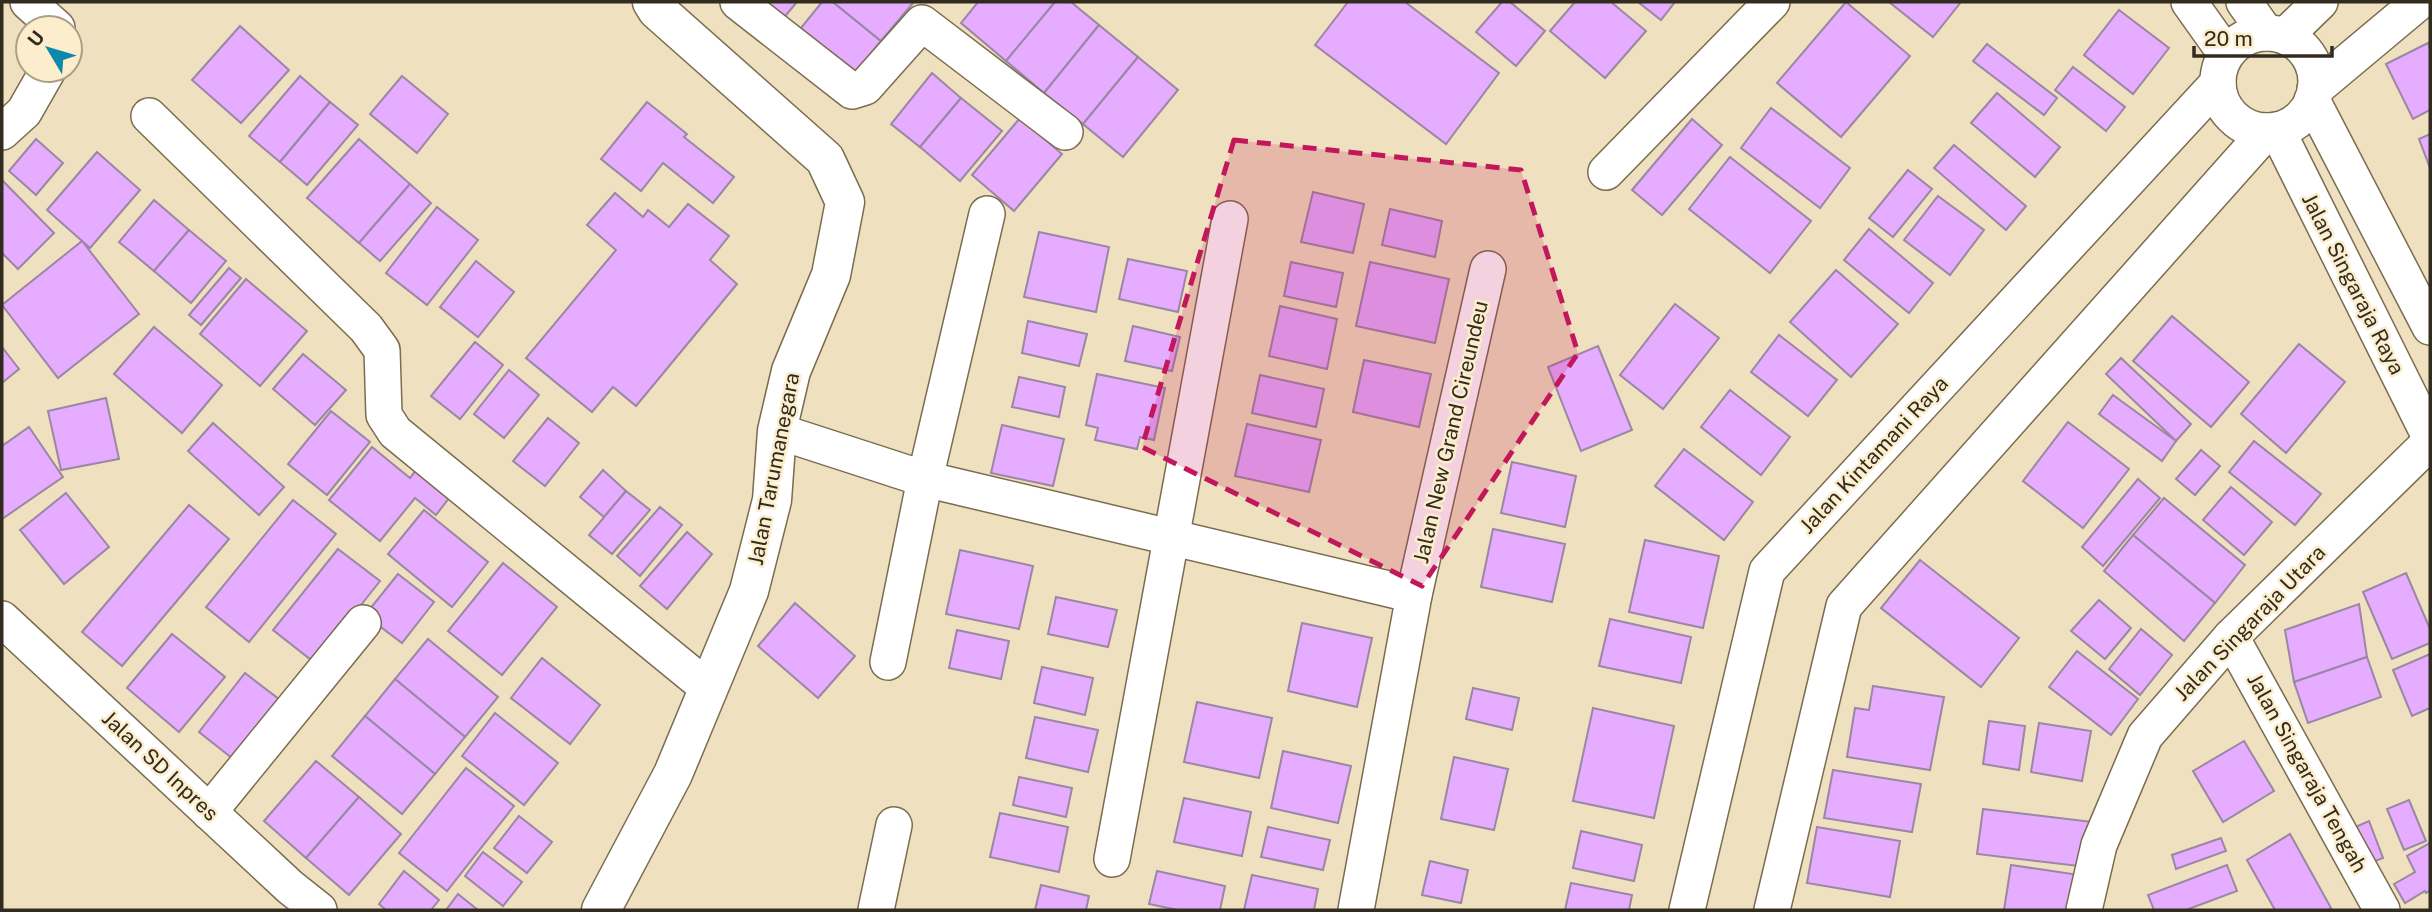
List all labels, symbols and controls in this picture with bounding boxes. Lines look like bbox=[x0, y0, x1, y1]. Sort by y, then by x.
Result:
north arrow bbox=[14, 14, 84, 84]
scale bar bbox=[2194, 14, 2332, 58]
text: U bbox=[23, 26, 49, 51]
text: 20 m bbox=[2204, 26, 2253, 51]
street label: Jalan Singaraja Raya bbox=[2297, 189, 2410, 379]
street label: Jalan New Grand Cireundeu bbox=[1408, 298, 1493, 566]
street label: Jalan Tarumanegara bbox=[743, 370, 804, 567]
street label: Jalan Kintamani Raya bbox=[1794, 371, 1953, 538]
street label: Jalan Singaraja Utara bbox=[2169, 540, 2330, 706]
street label: Jalan Singaraja Tengah bbox=[2242, 669, 2373, 877]
street label: Jalan SD Inpres bbox=[97, 705, 224, 826]

